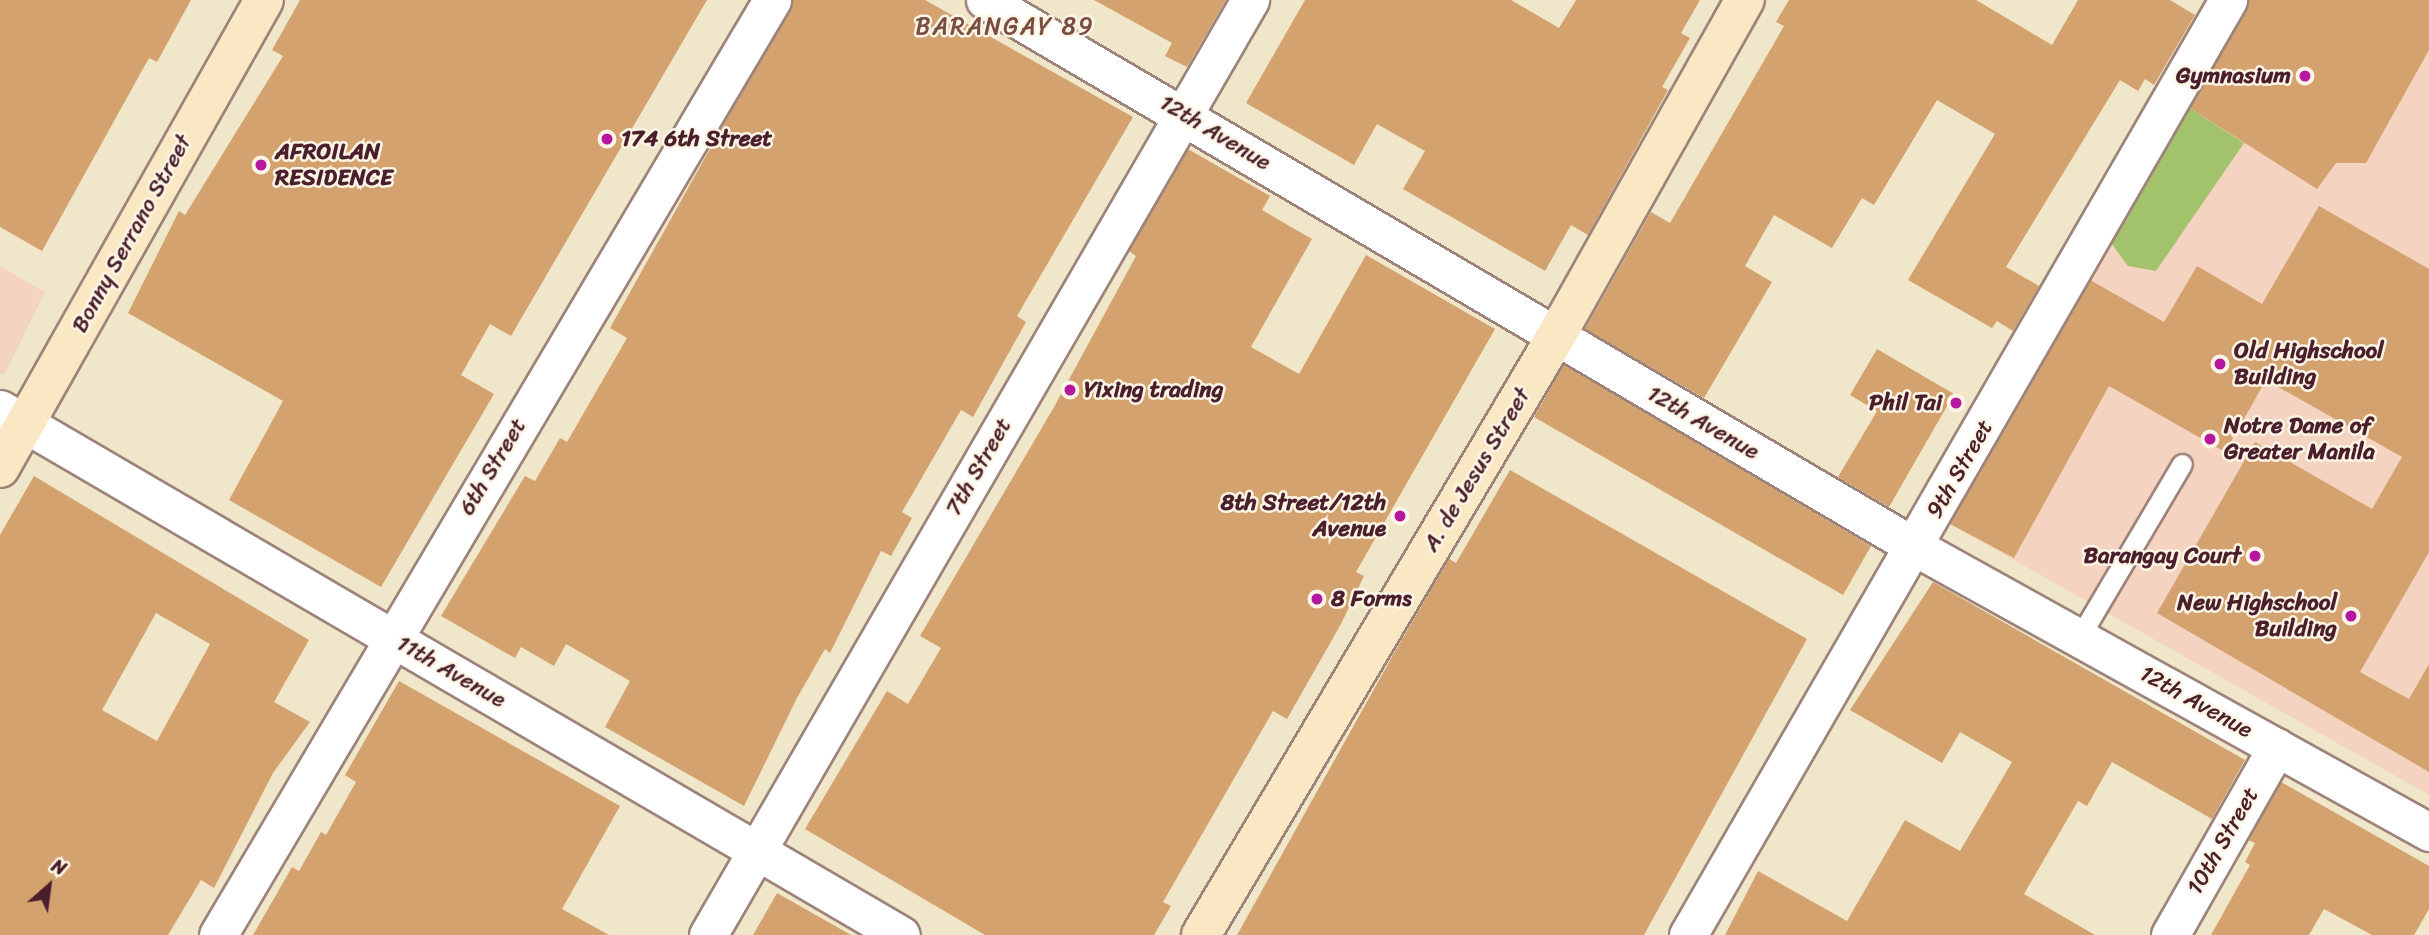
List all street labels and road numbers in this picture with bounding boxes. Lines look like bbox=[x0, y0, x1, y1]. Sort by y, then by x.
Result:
street label: 12th Avenue bbox=[1154, 89, 1276, 177]
street label: Bonny Serrano Street bbox=[66, 130, 198, 338]
street label: 12th Avenue bbox=[1642, 380, 1764, 466]
street label: A. de Jesus Street bbox=[1417, 383, 1537, 557]
street label: 7th Street bbox=[940, 413, 1018, 521]
street label: 6th Street bbox=[453, 414, 533, 520]
street label: 9th Street bbox=[1921, 415, 1999, 523]
street label: 11th Avenue bbox=[392, 630, 510, 714]
street label: 12th Avenue bbox=[2135, 660, 2257, 744]
street label: 10th Street bbox=[2181, 782, 2265, 900]

